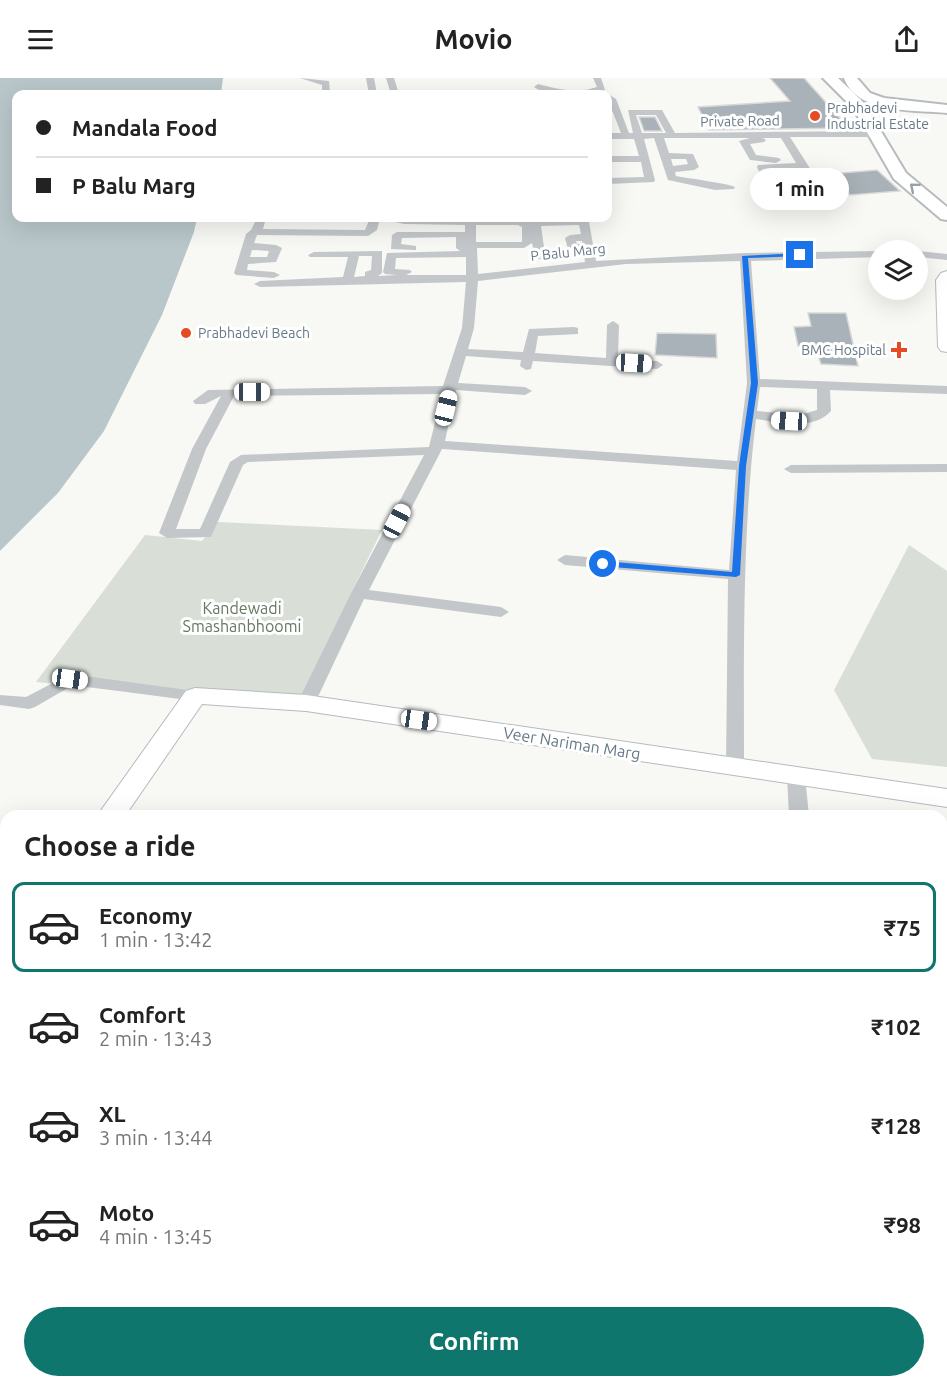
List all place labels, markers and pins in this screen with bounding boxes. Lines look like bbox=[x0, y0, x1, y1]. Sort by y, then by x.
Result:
place label: Prabhadevi Industrial Estate bbox=[827, 100, 929, 132]
marker: Prabhadevi Industrial Estate bbox=[808, 109, 822, 123]
place label: Prabhadevi Beach bbox=[198, 325, 310, 341]
marker: Prabhadevi Beach bbox=[179, 326, 193, 340]
marker: BMC Hospital bbox=[890, 341, 908, 359]
place label: BMC Hospital bbox=[801, 342, 886, 358]

